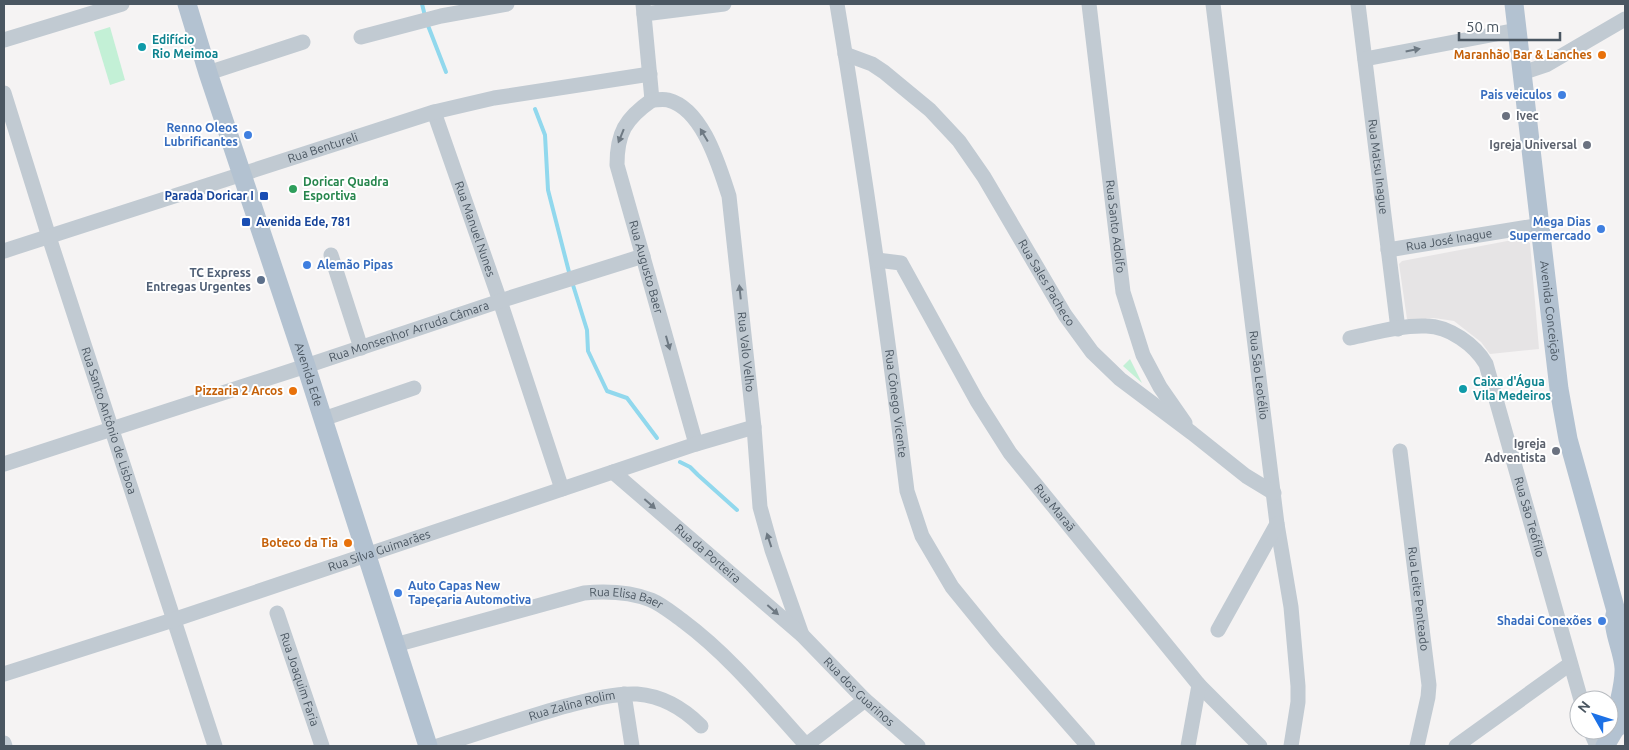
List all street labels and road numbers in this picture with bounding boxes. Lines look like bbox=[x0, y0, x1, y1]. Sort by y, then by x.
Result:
street label: Rua Matsu Inague bbox=[1366, 118, 1391, 215]
street label: Rua Bentureli bbox=[286, 130, 360, 165]
street label: Rua Manuel Nunes bbox=[453, 179, 498, 278]
street label: Rua Santo Adolfo bbox=[1104, 179, 1128, 274]
street label: Rua Augusto Baer bbox=[627, 219, 666, 316]
street label: Rua José Inague bbox=[1405, 226, 1493, 253]
street label: Rua Sales Pacheco bbox=[1016, 237, 1078, 328]
street label: Avenida Conceição bbox=[1538, 260, 1563, 362]
street label: Rua Monsenhor Arruda Câmara bbox=[327, 298, 490, 364]
street label: Rua Valo Velho bbox=[736, 311, 757, 393]
street label: Rua São Leotélio bbox=[1247, 330, 1271, 420]
street label: Avenida Ede bbox=[293, 341, 326, 408]
street label: Rua Santo Antônio de Lisboa bbox=[79, 345, 139, 496]
street label: Rua Cônego Vicente bbox=[883, 349, 910, 459]
street label: Rua São Teófilo bbox=[1512, 475, 1547, 559]
street label: Rua Maraã bbox=[1032, 481, 1078, 534]
street label: Rua da Porteira bbox=[672, 521, 744, 585]
street label: Rua Silva Guimarães bbox=[326, 527, 432, 573]
street label: Rua Leite Penteado bbox=[1406, 546, 1432, 652]
street label: Rua Elisa Baer bbox=[589, 585, 666, 611]
street label: Rua Joaquim Faria bbox=[278, 631, 322, 728]
street label: Rua dos Guarinos bbox=[821, 655, 897, 728]
street label: Rua Zalina Rolim bbox=[527, 688, 616, 723]

